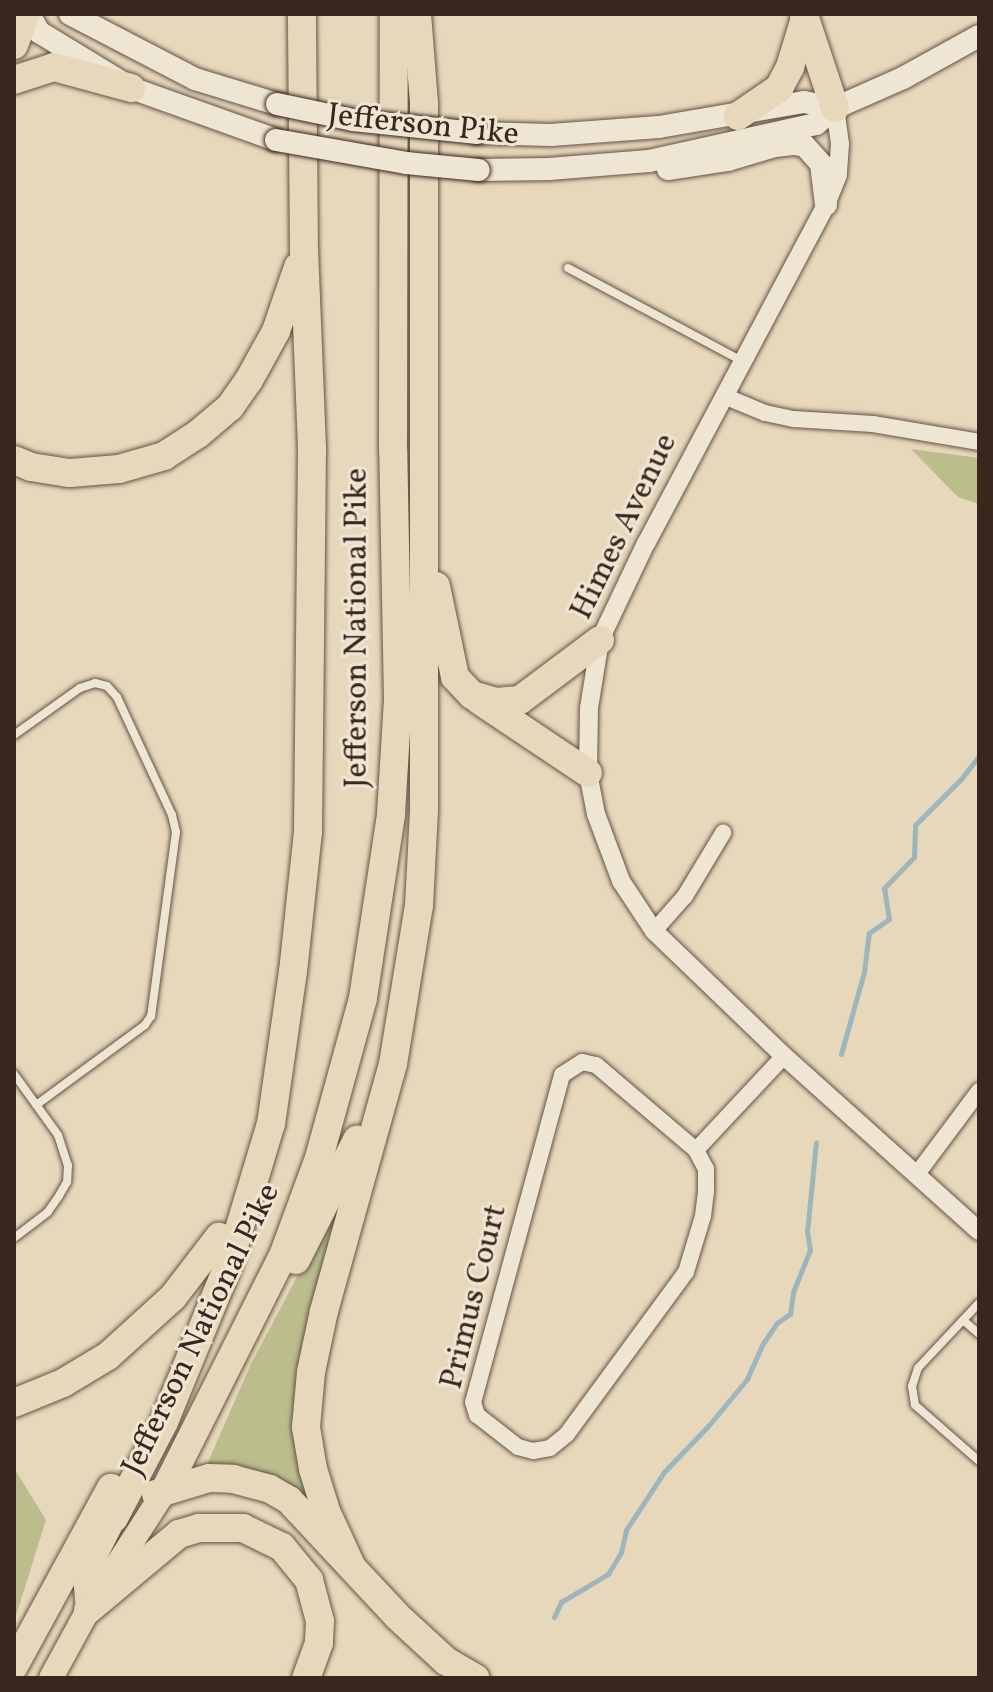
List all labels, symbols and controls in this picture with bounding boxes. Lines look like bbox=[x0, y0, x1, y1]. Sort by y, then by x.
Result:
street label: Jefferson Pike bbox=[325, 97, 521, 155]
street label: Himes Avenue bbox=[563, 428, 687, 626]
street label: Jefferson National Pike bbox=[339, 468, 377, 788]
street label: Jefferson National Pike bbox=[115, 1178, 289, 1482]
street label: Primus Court bbox=[434, 1201, 516, 1393]

